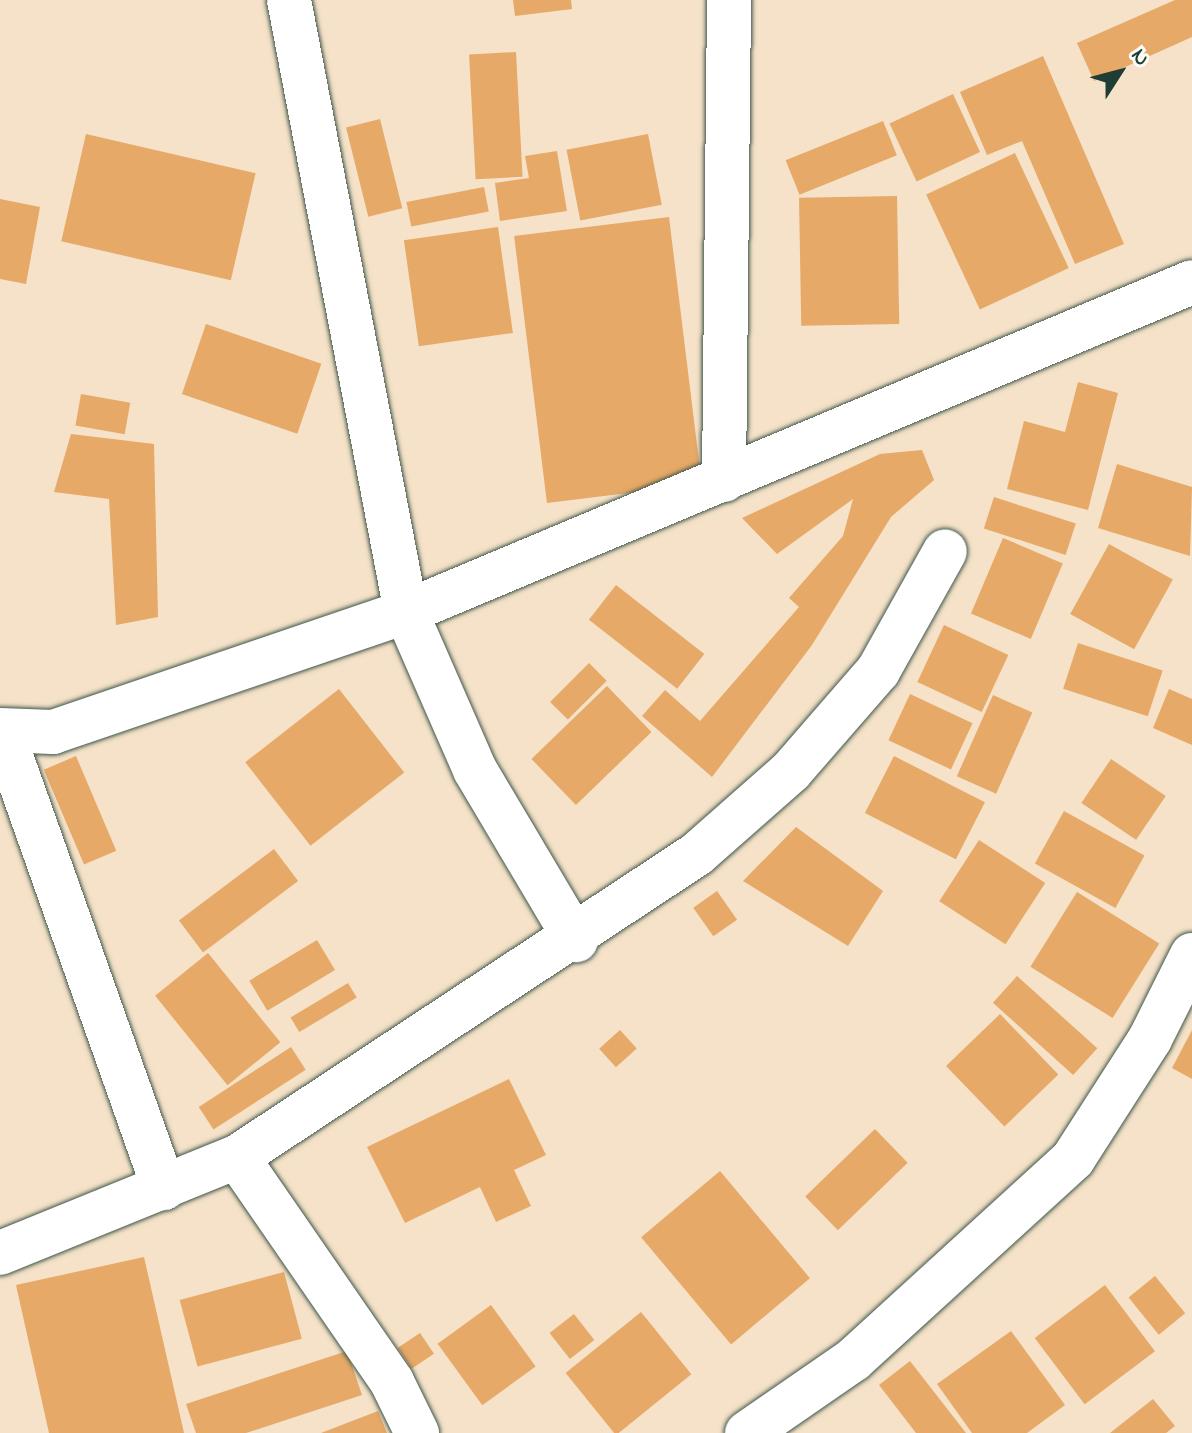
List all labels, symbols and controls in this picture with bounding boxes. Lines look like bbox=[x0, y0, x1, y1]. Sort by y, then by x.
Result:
north arrow bbox=[1080, 32, 1160, 112]
text: N bbox=[1122, 42, 1157, 73]

